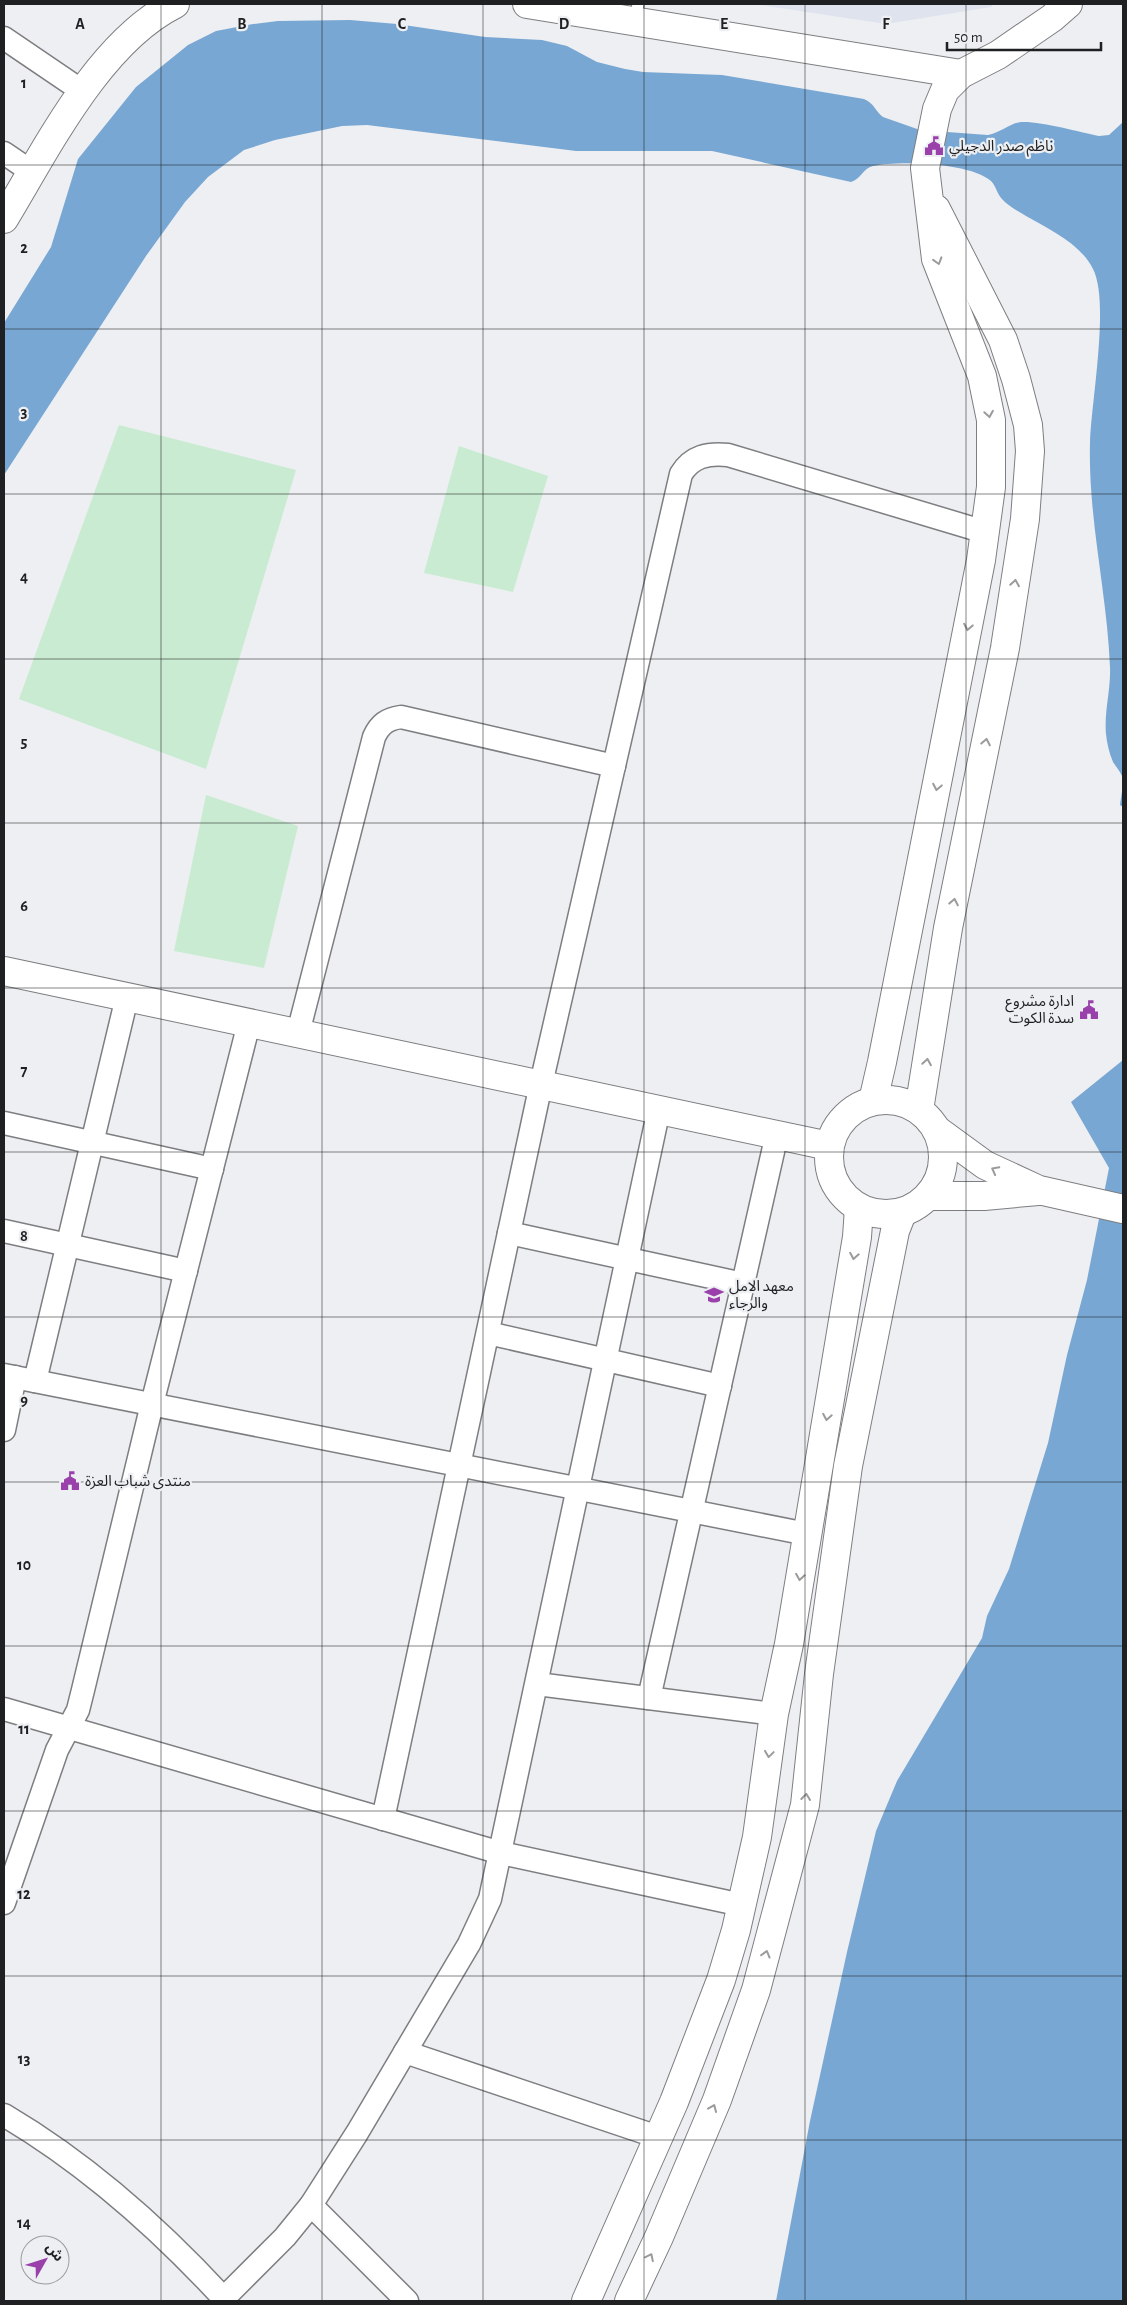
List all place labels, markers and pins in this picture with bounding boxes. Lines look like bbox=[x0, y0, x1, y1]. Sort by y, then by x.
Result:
public building icon: ناظم صدر الدجيلي bbox=[923, 135, 945, 157]
place label: ناظم صدر الدجيلي bbox=[949, 139, 1053, 157]
place label: ادارة مشروع سدة الكوت bbox=[1005, 994, 1074, 1027]
public building icon: ادارة مشروع سدة الكوت bbox=[1078, 999, 1100, 1021]
place label: معهد الامل والرجاء bbox=[729, 1279, 794, 1312]
school or university icon: معهد الامل والرجاء bbox=[703, 1284, 725, 1306]
public building icon: منتدى شباب العزة bbox=[59, 1470, 81, 1492]
place label: منتدى شباب العزة bbox=[85, 1474, 191, 1490]

